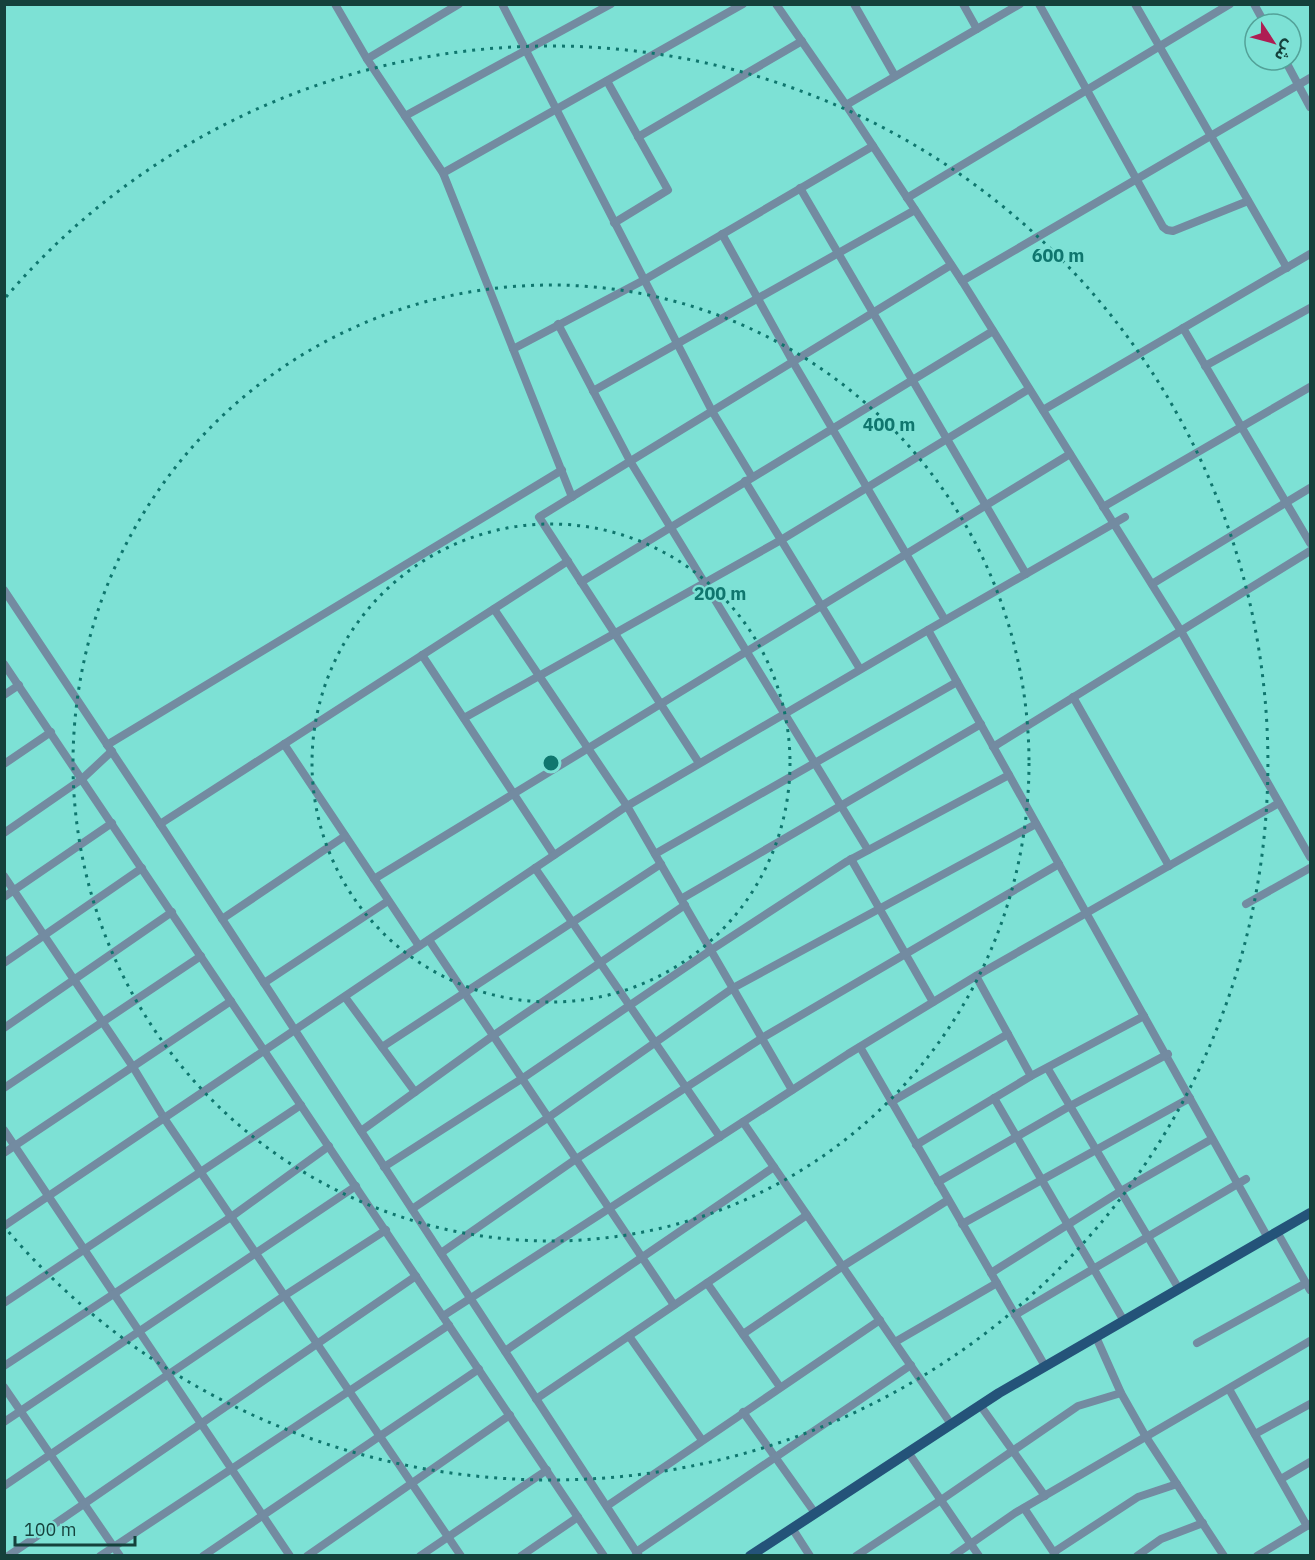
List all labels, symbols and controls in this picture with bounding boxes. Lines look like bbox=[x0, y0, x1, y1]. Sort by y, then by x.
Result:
north arrow bbox=[1243, 12, 1303, 72]
text: ش bbox=[1271, 36, 1300, 66]
text: 600 m bbox=[1032, 244, 1084, 267]
text: 400 m bbox=[863, 413, 915, 436]
text: 200 m bbox=[694, 582, 746, 605]
centre of rings bbox=[541, 753, 561, 773]
scale bar bbox=[15, 1509, 135, 1547]
text: 100 m bbox=[24, 1518, 76, 1541]

